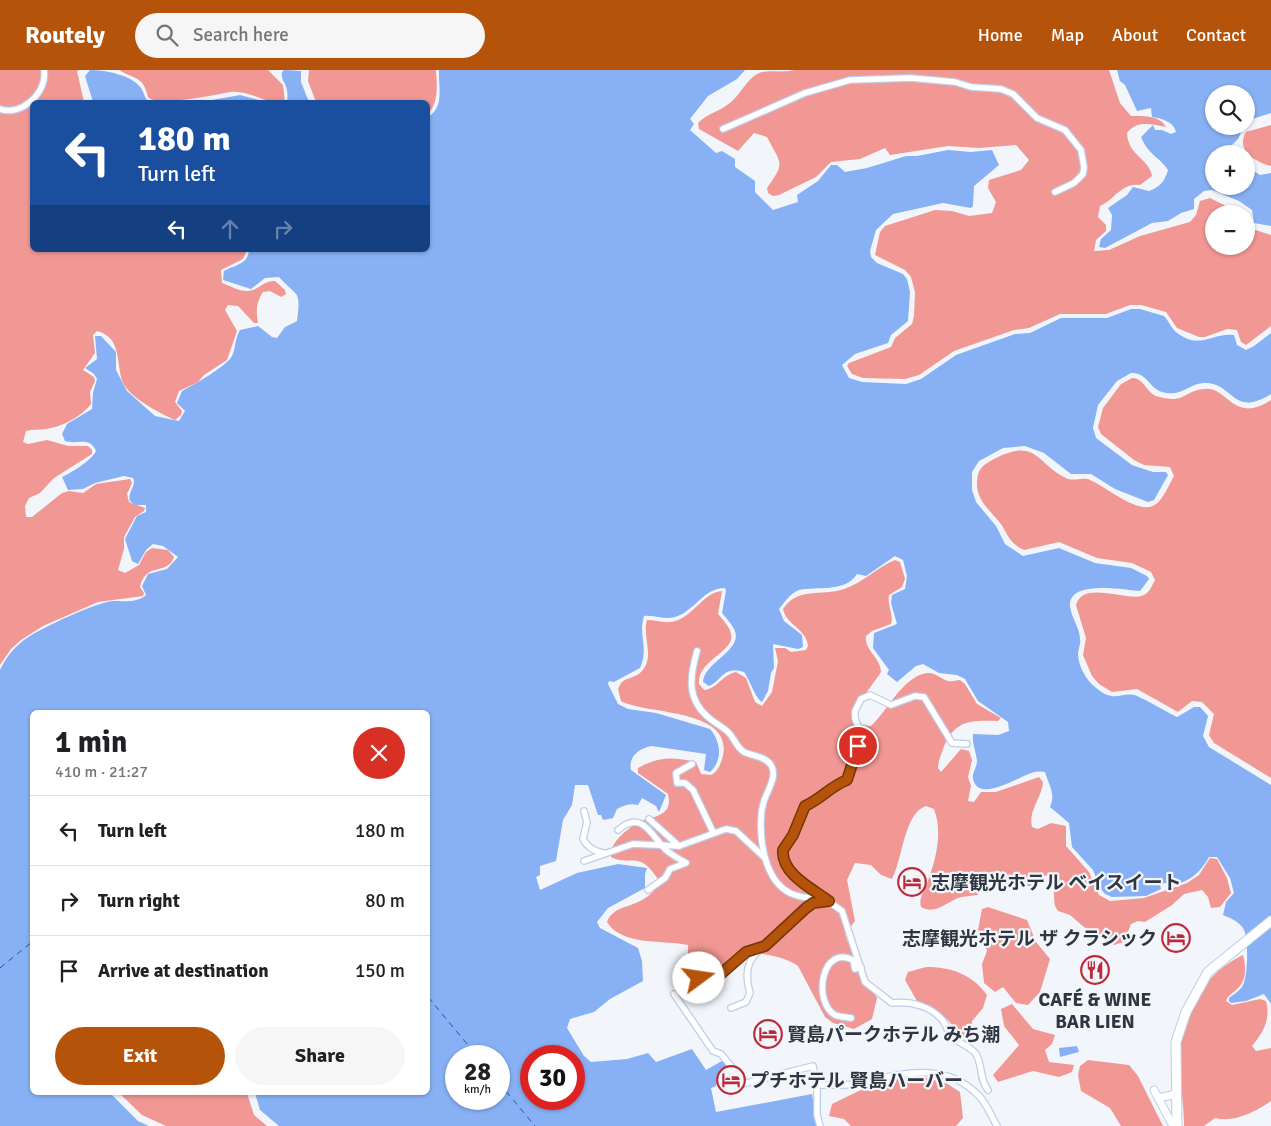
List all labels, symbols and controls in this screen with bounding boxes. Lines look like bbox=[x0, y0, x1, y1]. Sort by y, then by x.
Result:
search box bbox=[135, 13, 485, 58]
text: Routely bbox=[25, 20, 105, 50]
icon: search bbox=[153, 21, 181, 49]
text: Search here bbox=[193, 23, 289, 47]
text: Home bbox=[978, 24, 1023, 46]
text: Map bbox=[1051, 24, 1084, 46]
text: About bbox=[1112, 24, 1158, 46]
text: Contact bbox=[1186, 24, 1246, 46]
map controls bbox=[1205, 85, 1255, 255]
button: search bbox=[1205, 85, 1255, 135]
text: 180 m bbox=[138, 117, 231, 160]
icon: left bbox=[55, 120, 120, 185]
button: + bbox=[1205, 145, 1255, 195]
text: Turn left bbox=[138, 160, 216, 187]
button: − bbox=[1205, 205, 1255, 255]
icon: left bbox=[163, 215, 191, 243]
icon: ahead bbox=[216, 215, 244, 243]
icon: right bbox=[269, 215, 297, 243]
text: 1 min bbox=[55, 724, 127, 761]
pin bbox=[837, 725, 879, 767]
button: close bbox=[353, 727, 405, 779]
icon: arrive bbox=[844, 732, 872, 760]
text: 410 m · 21:27 bbox=[55, 762, 148, 782]
icon: left bbox=[55, 817, 83, 845]
text: Turn left bbox=[98, 819, 167, 843]
text: 180 m bbox=[355, 819, 405, 843]
hotel icon: 志摩観光ホテル ベイスイート bbox=[897, 867, 927, 897]
place label: 志摩観光ホテル ベイスイート bbox=[931, 871, 1182, 895]
icon: right bbox=[55, 887, 83, 915]
text: Turn right bbox=[98, 889, 180, 913]
text: 80 m bbox=[365, 889, 405, 913]
hotel icon: 志摩観光ホテル ザ クラシック bbox=[1161, 923, 1191, 953]
place label: 志摩観光ホテル ザ クラシック bbox=[902, 927, 1157, 951]
position arrow bbox=[672, 951, 724, 1003]
restaurant icon: CAFÉ & WINE BAR LIEN bbox=[1080, 955, 1110, 985]
icon: arrive bbox=[55, 957, 83, 985]
text: Arrive at destination bbox=[98, 959, 269, 983]
text: 150 m bbox=[355, 959, 405, 983]
place label: CAFÉ & WINE BAR LIEN bbox=[1039, 988, 1152, 1034]
hotel icon: 賢島パークホテル みち潮 bbox=[753, 1019, 783, 1049]
place label: 賢島パークホテル みち潮 bbox=[787, 1023, 1000, 1047]
button: Exit bbox=[55, 1027, 225, 1085]
button: Share bbox=[235, 1027, 405, 1085]
speed limit sign: 30 bbox=[520, 1045, 585, 1110]
text: 28 bbox=[464, 1056, 491, 1087]
hotel icon: プチホテル 賢島ハーバー bbox=[716, 1065, 746, 1095]
place label: プチホテル 賢島ハーバー bbox=[750, 1069, 963, 1093]
text: km/h bbox=[464, 1082, 491, 1097]

